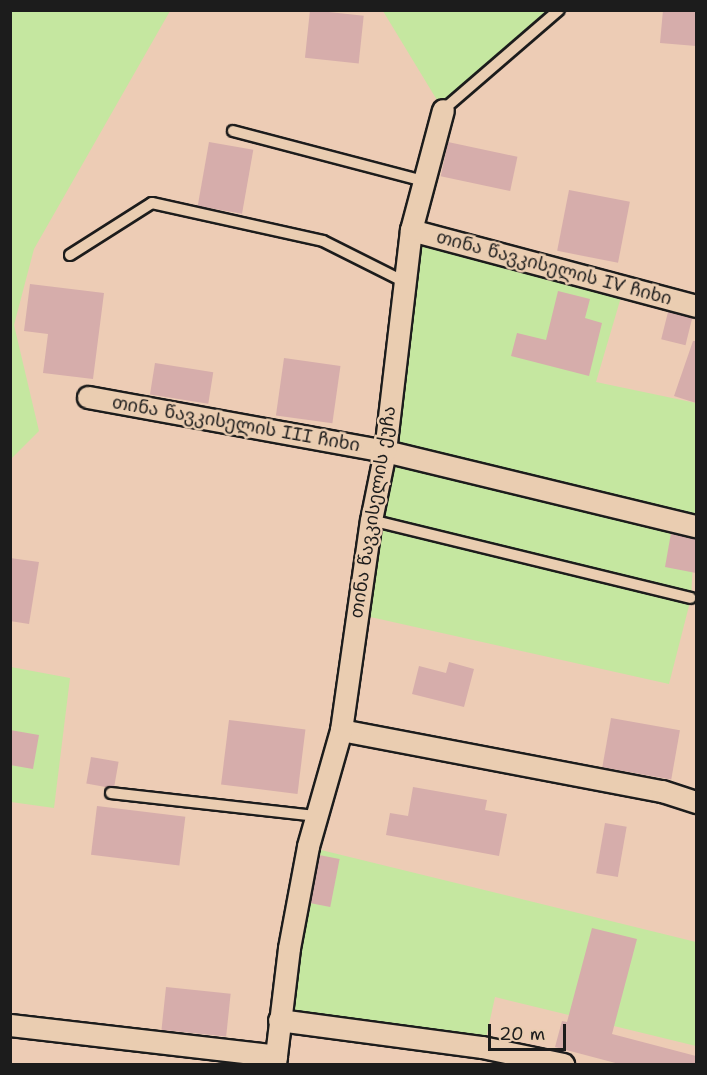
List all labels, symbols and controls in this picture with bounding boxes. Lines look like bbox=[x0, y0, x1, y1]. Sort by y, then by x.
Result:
street label: თინა წავკისელის IV ჩიხი bbox=[434, 226, 674, 310]
street label: თინა წავკისელის III ჩიხი bbox=[110, 392, 362, 456]
street label: თინა წავკისელის ქუჩა bbox=[346, 404, 400, 620]
scale bar bbox=[491, 1012, 569, 1050]
text: 20 m bbox=[499, 1022, 545, 1046]

